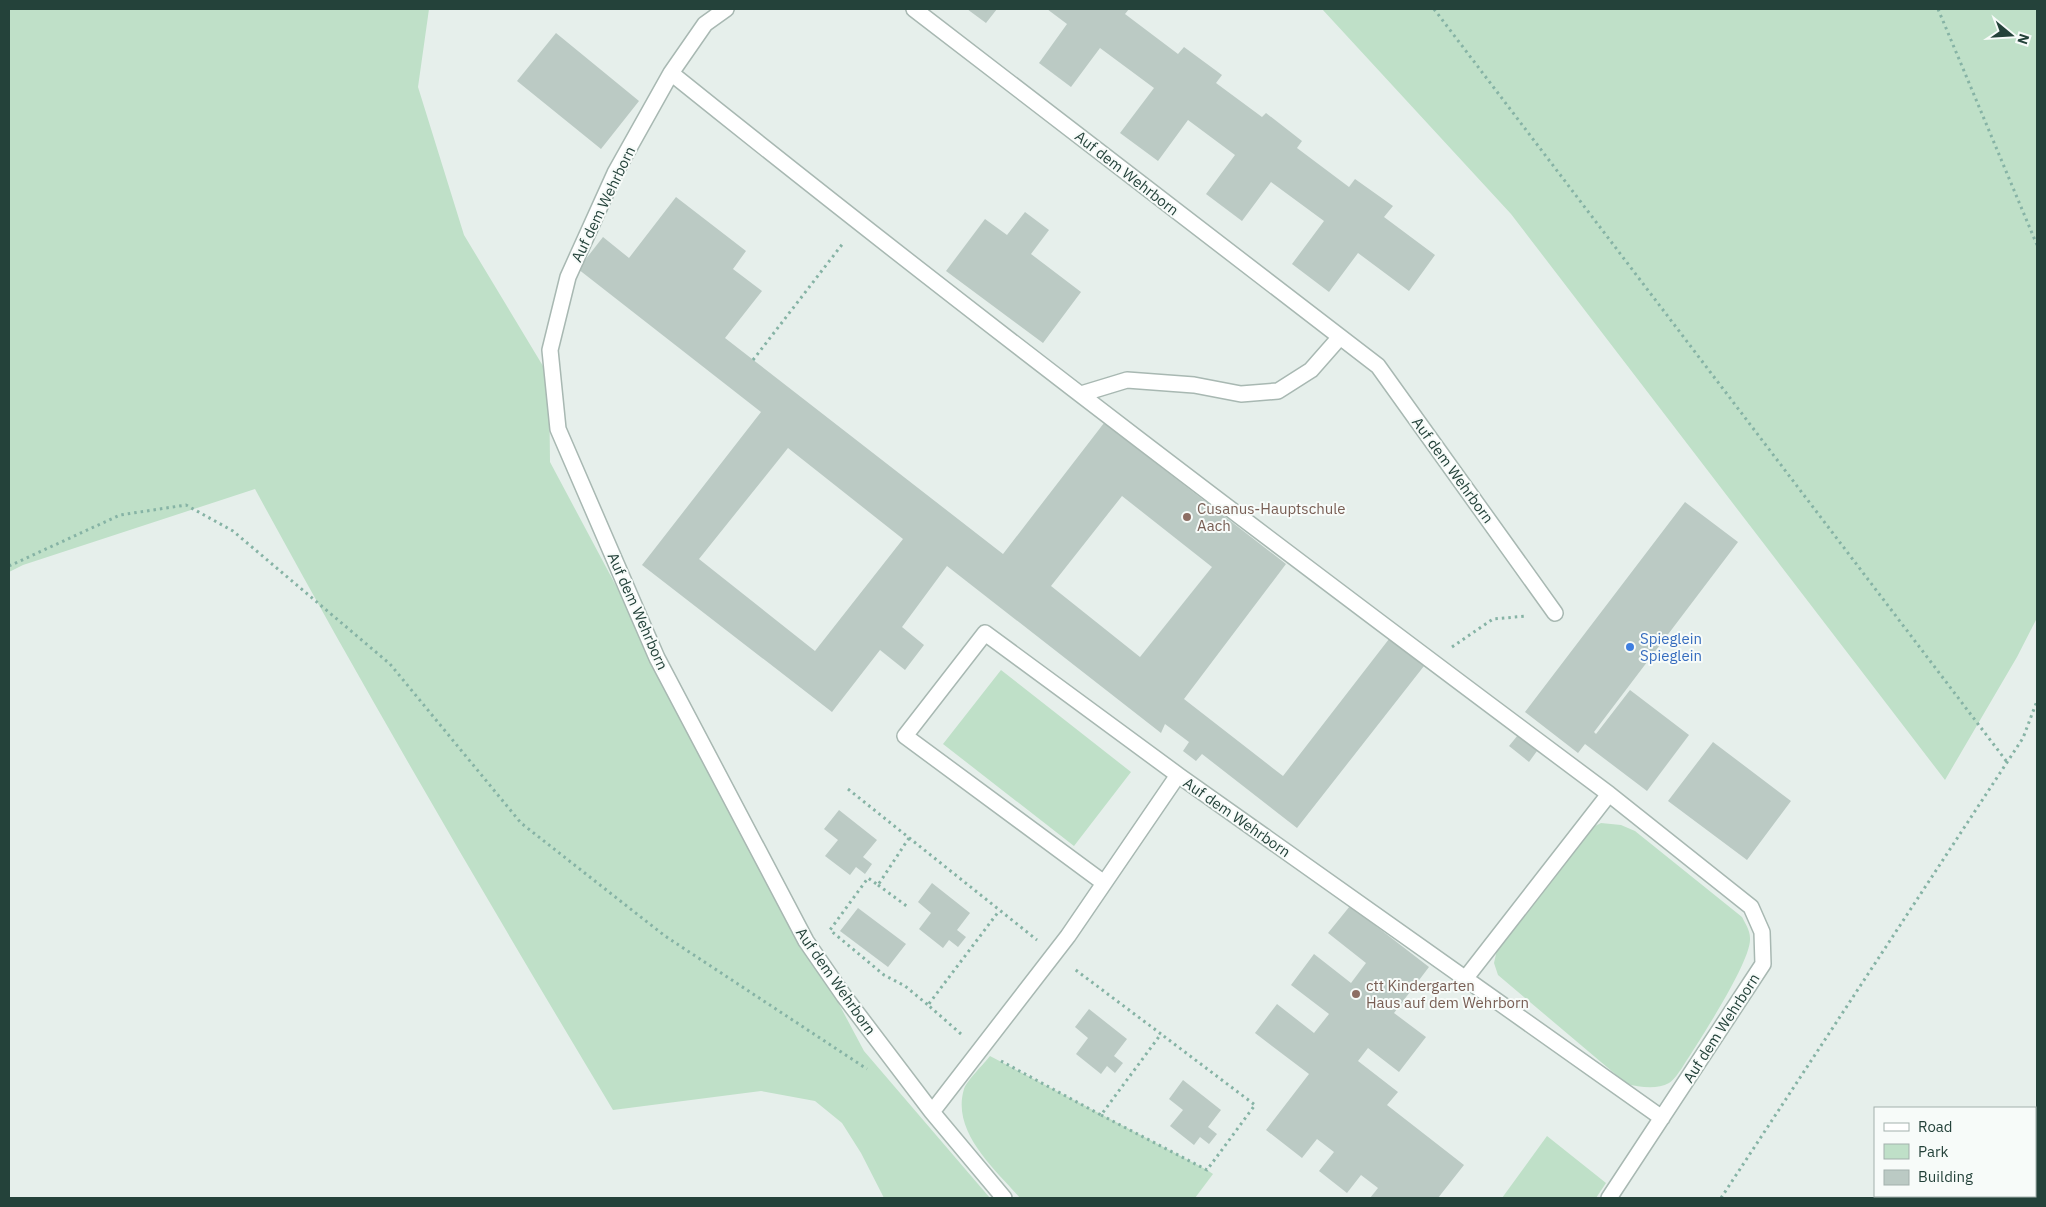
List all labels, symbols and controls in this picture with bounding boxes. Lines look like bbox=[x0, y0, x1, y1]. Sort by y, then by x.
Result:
north arrow bbox=[1986, 10, 2036, 60]
text: N bbox=[2013, 31, 2033, 47]
street label: Auf dem Wehrborn bbox=[1071, 127, 1183, 219]
street label: Auf dem Wehrborn bbox=[567, 143, 639, 265]
street label: Auf dem Wehrborn bbox=[1408, 413, 1498, 527]
place label: Cusanus-Hauptschule Aach bbox=[1197, 499, 1346, 535]
marker: Cusanus-Hauptschule Aach bbox=[1181, 511, 1193, 523]
street label: Auf dem Wehrborn bbox=[604, 549, 672, 673]
place label: Spieglein Spieglein bbox=[1640, 629, 1702, 665]
marker: Spieglein Spieglein bbox=[1624, 641, 1636, 653]
street label: Auf dem Wehrborn bbox=[1180, 773, 1294, 861]
street label: Auf dem Wehrborn bbox=[792, 924, 880, 1038]
street label: Auf dem Wehrborn bbox=[1679, 970, 1763, 1086]
place label: ctt Kindergarten Haus auf dem Wehrborn bbox=[1366, 976, 1529, 1012]
marker: ctt Kindergarten Haus auf dem Wehrborn bbox=[1350, 988, 1362, 1000]
legend bbox=[1874, 1107, 2036, 1197]
text: Road bbox=[1918, 1117, 1953, 1136]
text: Park bbox=[1918, 1142, 1948, 1161]
text: Building bbox=[1918, 1167, 1973, 1186]

